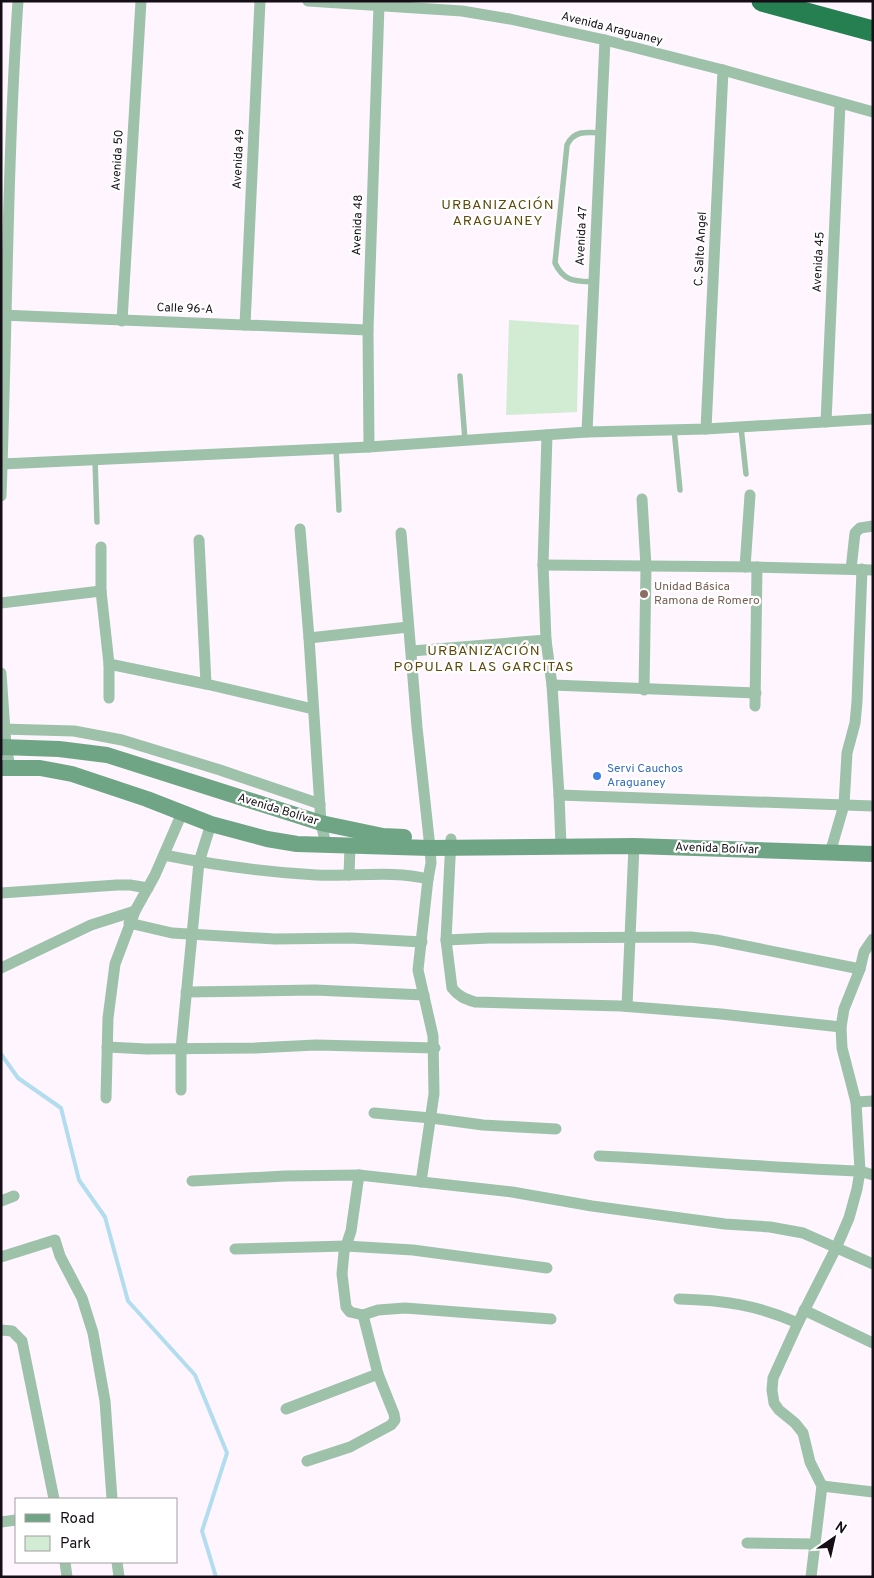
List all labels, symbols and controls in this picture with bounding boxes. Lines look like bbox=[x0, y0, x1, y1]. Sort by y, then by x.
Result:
street label: Avenida Araguaney bbox=[560, 9, 664, 49]
street label: Avenida 49 bbox=[229, 128, 249, 190]
street label: Avenida 50 bbox=[108, 129, 128, 191]
street label: Avenida 48 bbox=[349, 194, 367, 256]
district label: URBANIZACIÓN ARAGUANEY bbox=[441, 196, 555, 230]
street label: Avenida 47 bbox=[572, 206, 592, 266]
street label: C. Salto Angel bbox=[691, 211, 711, 287]
street label: Avenida 45 bbox=[809, 231, 829, 293]
street label: Calle 96-A bbox=[156, 300, 214, 318]
place label: Unidad Básica Ramona de Romero bbox=[654, 579, 760, 609]
marker: Unidad Básica Ramona de Romero bbox=[638, 588, 650, 600]
district label: URBANIZACIÓN POPULAR LAS GARCITAS bbox=[394, 642, 574, 676]
place label: Servi Cauchos Araguaney bbox=[607, 761, 683, 791]
marker: Servi Cauchos Araguaney bbox=[591, 770, 603, 782]
street label: Avenida Bolívar bbox=[236, 790, 321, 830]
street label: Avenida Bolívar bbox=[675, 840, 759, 858]
legend bbox=[15, 1498, 178, 1563]
text: Road bbox=[60, 1510, 95, 1529]
north arrow bbox=[809, 1513, 859, 1563]
text: N bbox=[832, 1519, 849, 1538]
text: Park bbox=[60, 1535, 91, 1554]

